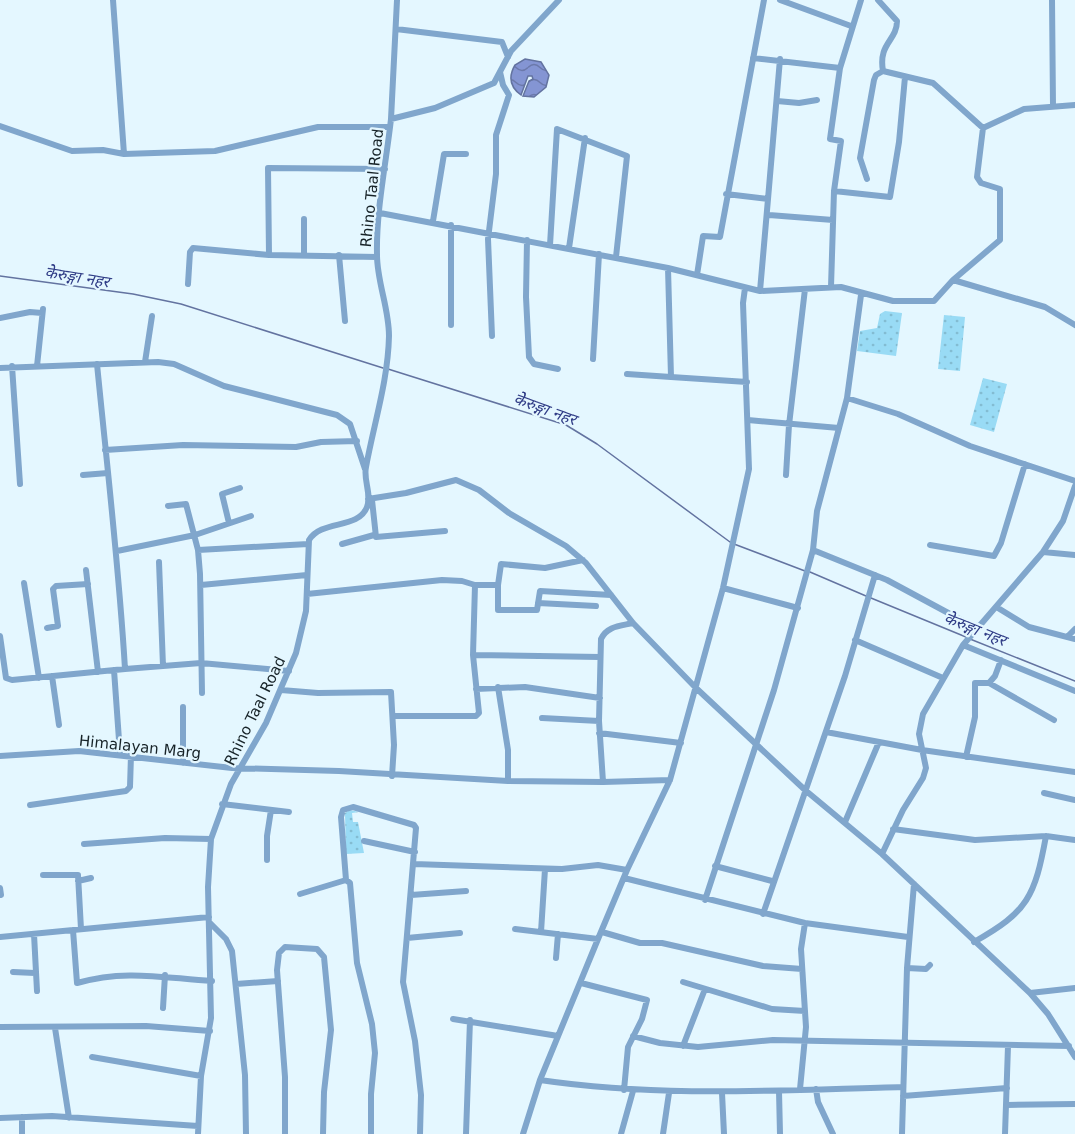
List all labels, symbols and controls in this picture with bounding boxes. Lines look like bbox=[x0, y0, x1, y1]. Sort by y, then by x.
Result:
street label: Rhino Taal Road bbox=[357, 128, 387, 248]
water label: केेरुङ्गा नहर bbox=[43, 263, 114, 292]
water label: केेरुङ्गा नहर bbox=[511, 389, 582, 430]
water label: केेरुङ्गा नहर bbox=[941, 608, 1012, 651]
street label: Rhino Taal Road bbox=[221, 653, 289, 769]
street label: Himalayan Marg bbox=[78, 732, 202, 762]

